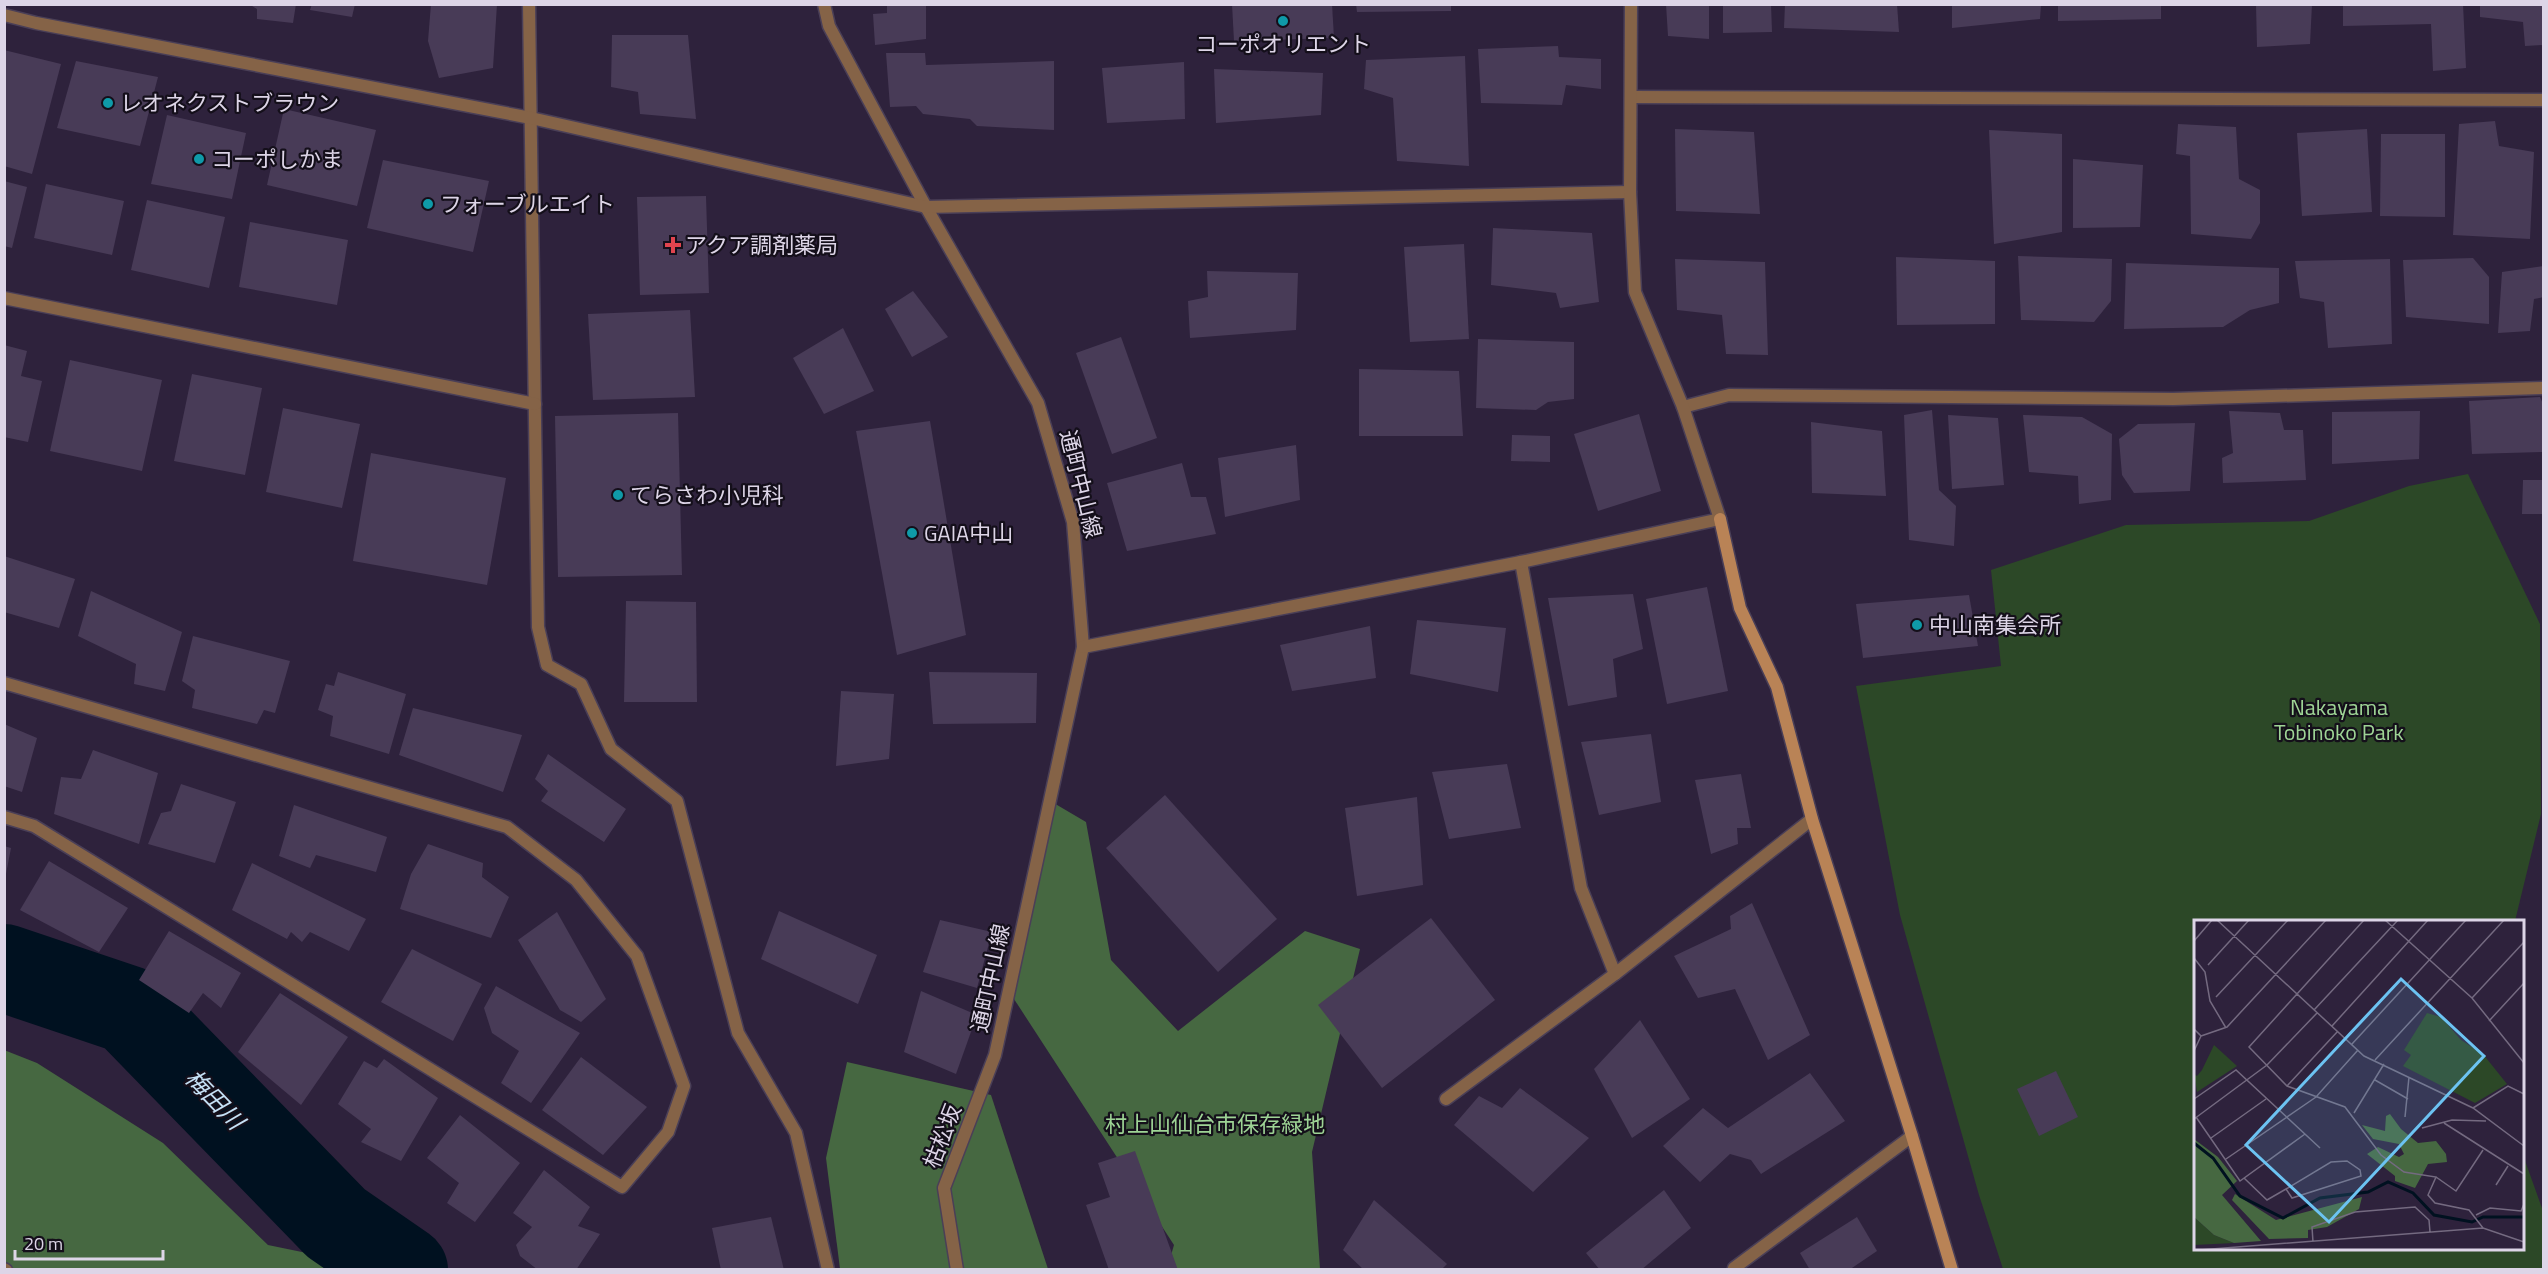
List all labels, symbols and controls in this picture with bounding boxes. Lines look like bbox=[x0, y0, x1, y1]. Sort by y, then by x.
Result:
marker: コーポオリエント bbox=[1276, 14, 1290, 28]
place label: コーポオリエント bbox=[1195, 27, 1371, 61]
place label: レオネクストブラウン bbox=[120, 86, 339, 120]
marker: レオネクストブラウン bbox=[101, 96, 115, 110]
place label: コーポしかま bbox=[211, 142, 343, 176]
marker: コーポしかま bbox=[192, 152, 206, 166]
place label: フォーブルエイト bbox=[440, 187, 615, 221]
marker: フォーブルエイト bbox=[421, 197, 435, 211]
place label: アクア調剤薬局 bbox=[685, 228, 838, 262]
marker: アクア調剤薬局 bbox=[666, 238, 680, 252]
street label: 通町中山線 bbox=[1051, 427, 1111, 541]
place label: てらさわ小児科 bbox=[630, 478, 784, 512]
marker: てらさわ小児科 bbox=[611, 488, 625, 502]
place label: GAIA中山 bbox=[924, 516, 1013, 550]
marker: GAIA中山 bbox=[905, 526, 919, 540]
place label: 中山南集会所 bbox=[1929, 608, 2061, 642]
marker: 中山南集会所 bbox=[1910, 618, 1924, 632]
park label: Nakayama Tobinoko Park bbox=[2274, 690, 2404, 749]
inset map bbox=[2194, 920, 2524, 1250]
street label: 通町中山線 bbox=[962, 921, 1018, 1035]
water label: 梅田川 bbox=[177, 1061, 255, 1140]
street label: 枯松坂 bbox=[914, 1099, 970, 1173]
park label: 村上山仙台市保存緑地 bbox=[1105, 1107, 1325, 1141]
scale bar bbox=[15, 1223, 164, 1261]
text: 20 m bbox=[24, 1230, 63, 1257]

